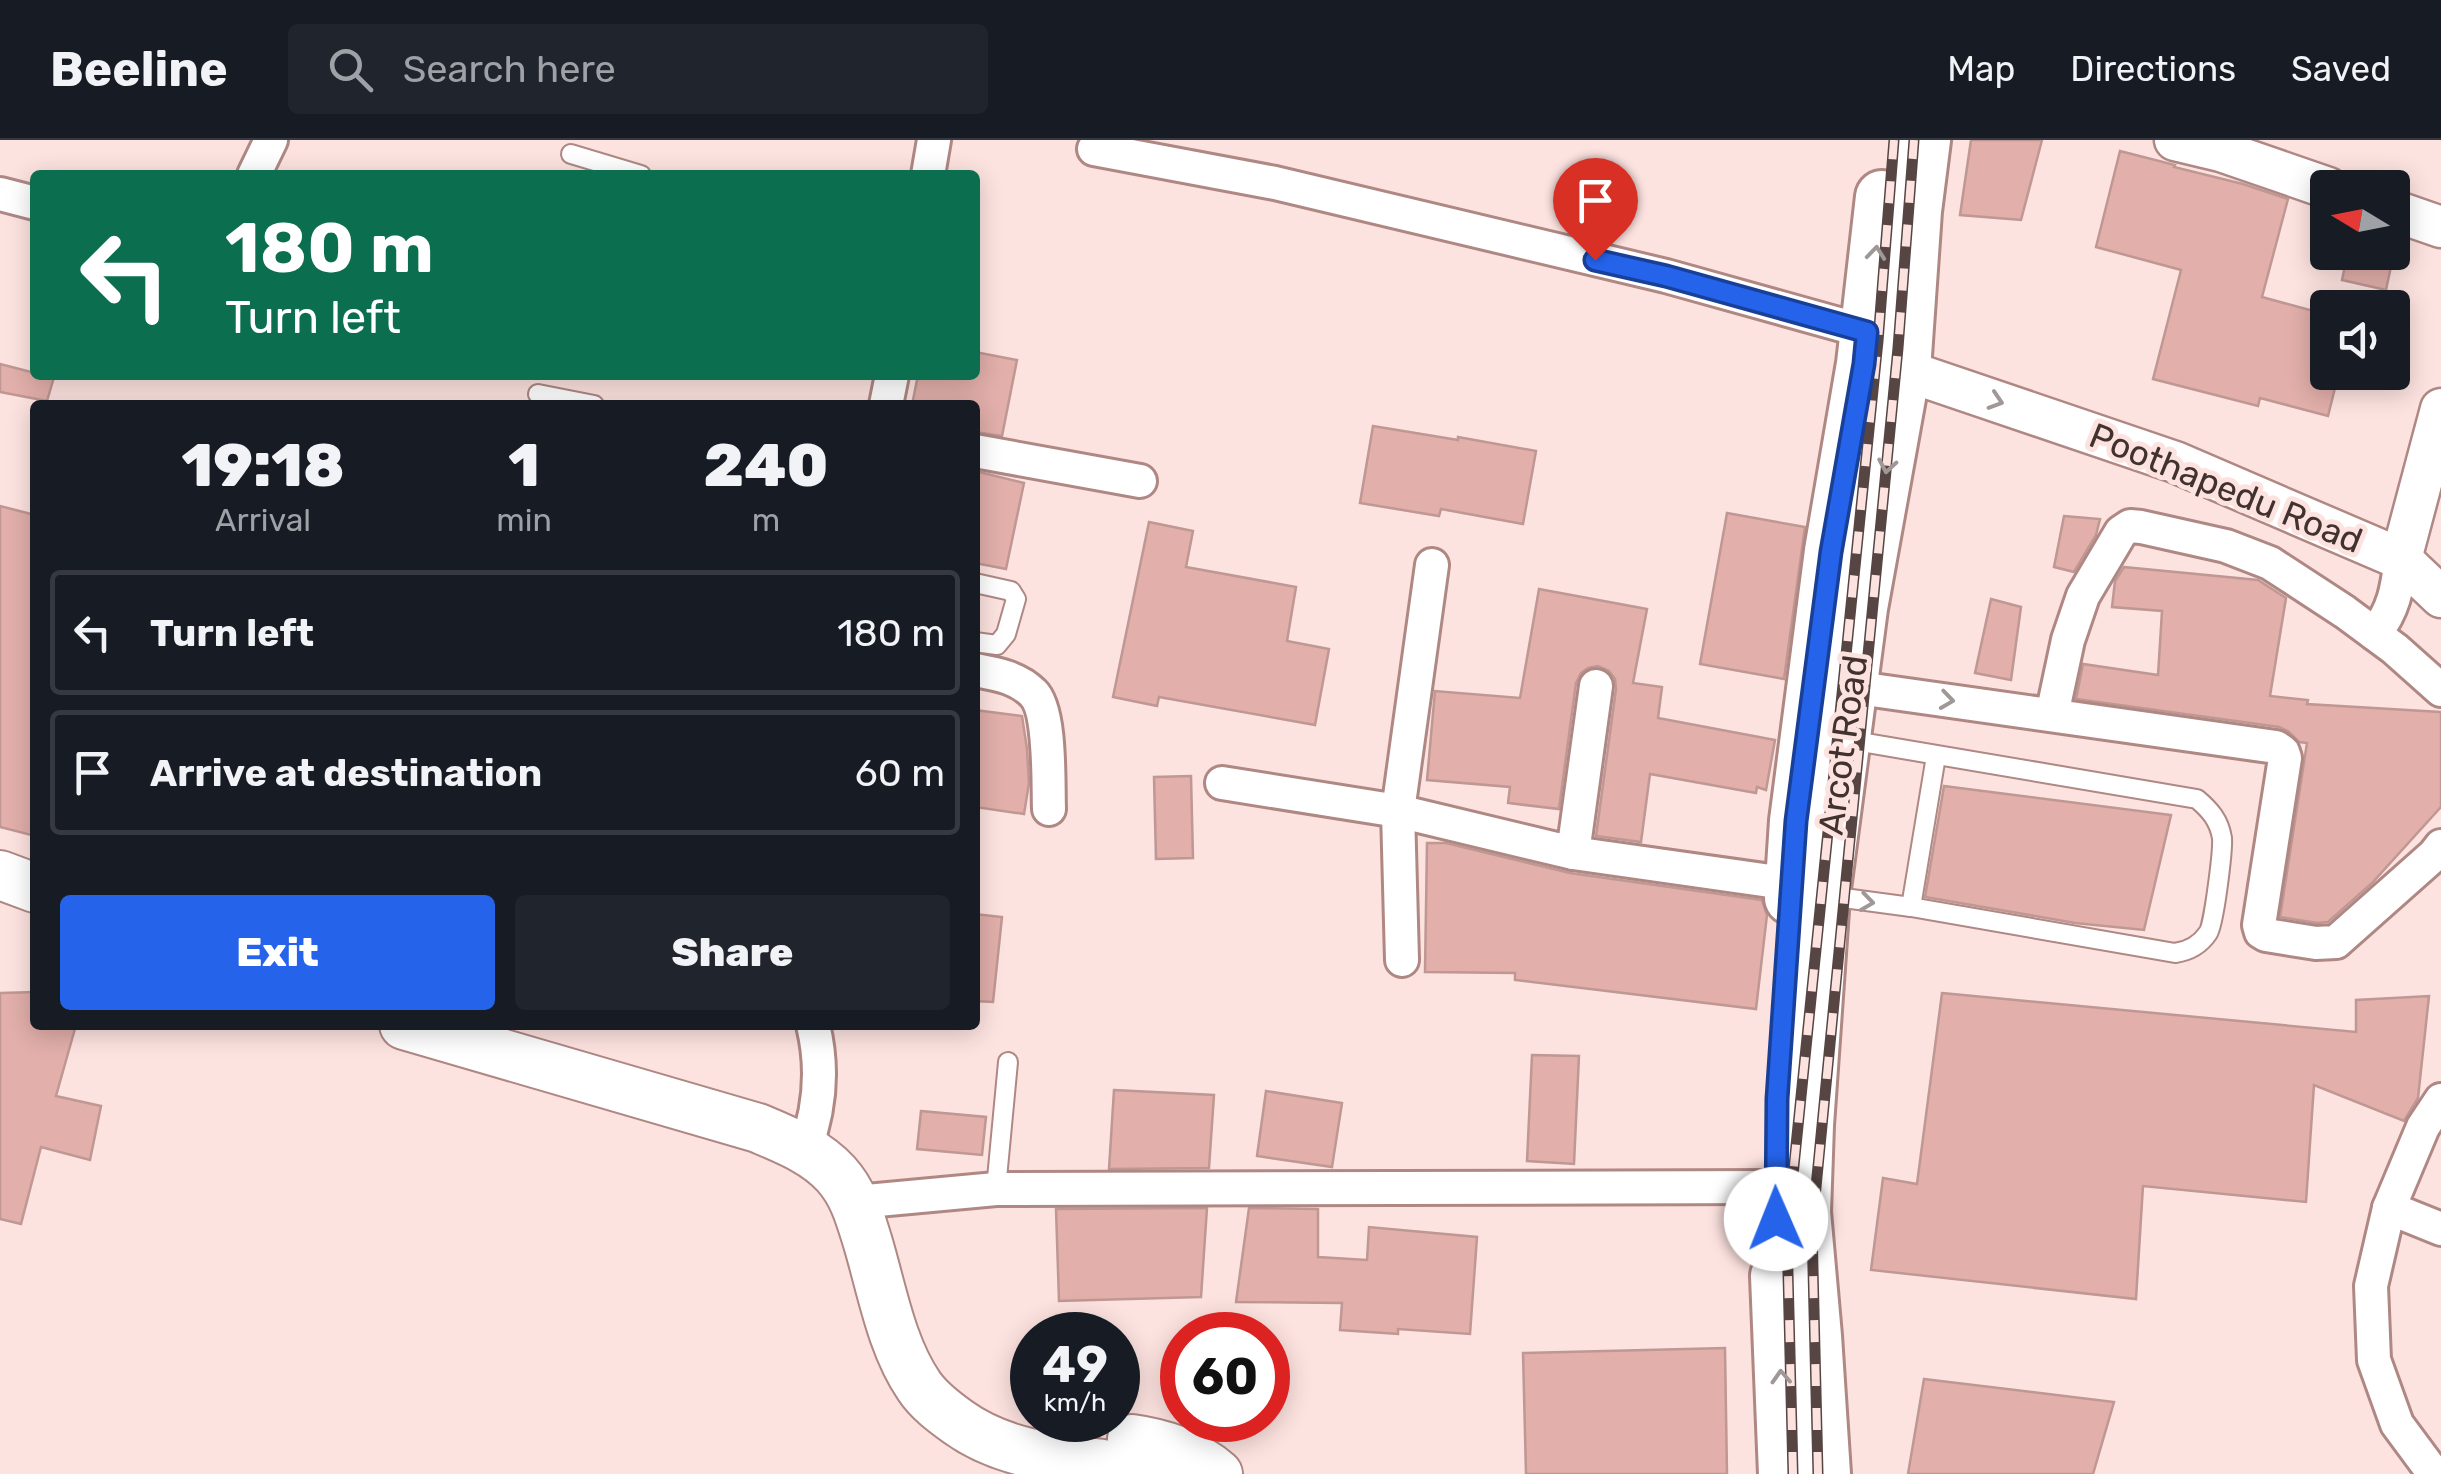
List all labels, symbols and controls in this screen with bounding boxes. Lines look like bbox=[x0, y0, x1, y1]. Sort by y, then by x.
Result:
search box bbox=[288, 24, 988, 114]
text: Beeline bbox=[50, 41, 228, 98]
icon: search bbox=[323, 42, 378, 97]
text: Search here bbox=[403, 46, 616, 92]
text: Map bbox=[1947, 48, 2015, 90]
text: Directions bbox=[2070, 48, 2236, 90]
text: Saved bbox=[2291, 48, 2391, 90]
pin bbox=[1553, 158, 1638, 261]
north arrow bbox=[2310, 170, 2410, 270]
map controls bbox=[2310, 170, 2410, 390]
icon: arrive bbox=[1568, 173, 1623, 228]
text: 180 m bbox=[225, 207, 434, 290]
icon: left bbox=[60, 210, 190, 340]
one-way arrow bbox=[1864, 245, 1886, 261]
button: sound bbox=[2310, 290, 2410, 390]
text: Turn left bbox=[225, 291, 401, 344]
one-way arrow bbox=[1987, 389, 2004, 409]
street label: Poothapedu Road bbox=[2083, 414, 2369, 562]
text: 19:18 bbox=[182, 430, 345, 501]
text: 1 bbox=[508, 430, 540, 501]
text: 240 bbox=[703, 430, 828, 501]
one-way arrow bbox=[1877, 457, 1898, 474]
text: Arrival bbox=[215, 501, 311, 539]
text: min bbox=[496, 501, 552, 539]
text: m bbox=[752, 501, 780, 539]
icon: left bbox=[65, 605, 120, 660]
text: Turn left bbox=[150, 610, 314, 656]
text: 180 m bbox=[837, 610, 945, 656]
street label: Arcot Road bbox=[1810, 653, 1876, 837]
one-way arrow bbox=[1940, 689, 1956, 710]
icon: arrive bbox=[65, 745, 120, 800]
text: Arrive at destination bbox=[150, 750, 542, 796]
text: 60 m bbox=[855, 750, 945, 796]
one-way arrow bbox=[1859, 890, 1875, 911]
button: Exit bbox=[60, 895, 495, 1010]
button: Share bbox=[515, 895, 950, 1010]
position arrow bbox=[1724, 1167, 1828, 1271]
speed limit sign: 60 bbox=[1160, 1312, 1290, 1442]
text: 49 bbox=[1042, 1335, 1108, 1395]
one-way arrow bbox=[1770, 1368, 1791, 1384]
text: km/h bbox=[1044, 1388, 1106, 1417]

